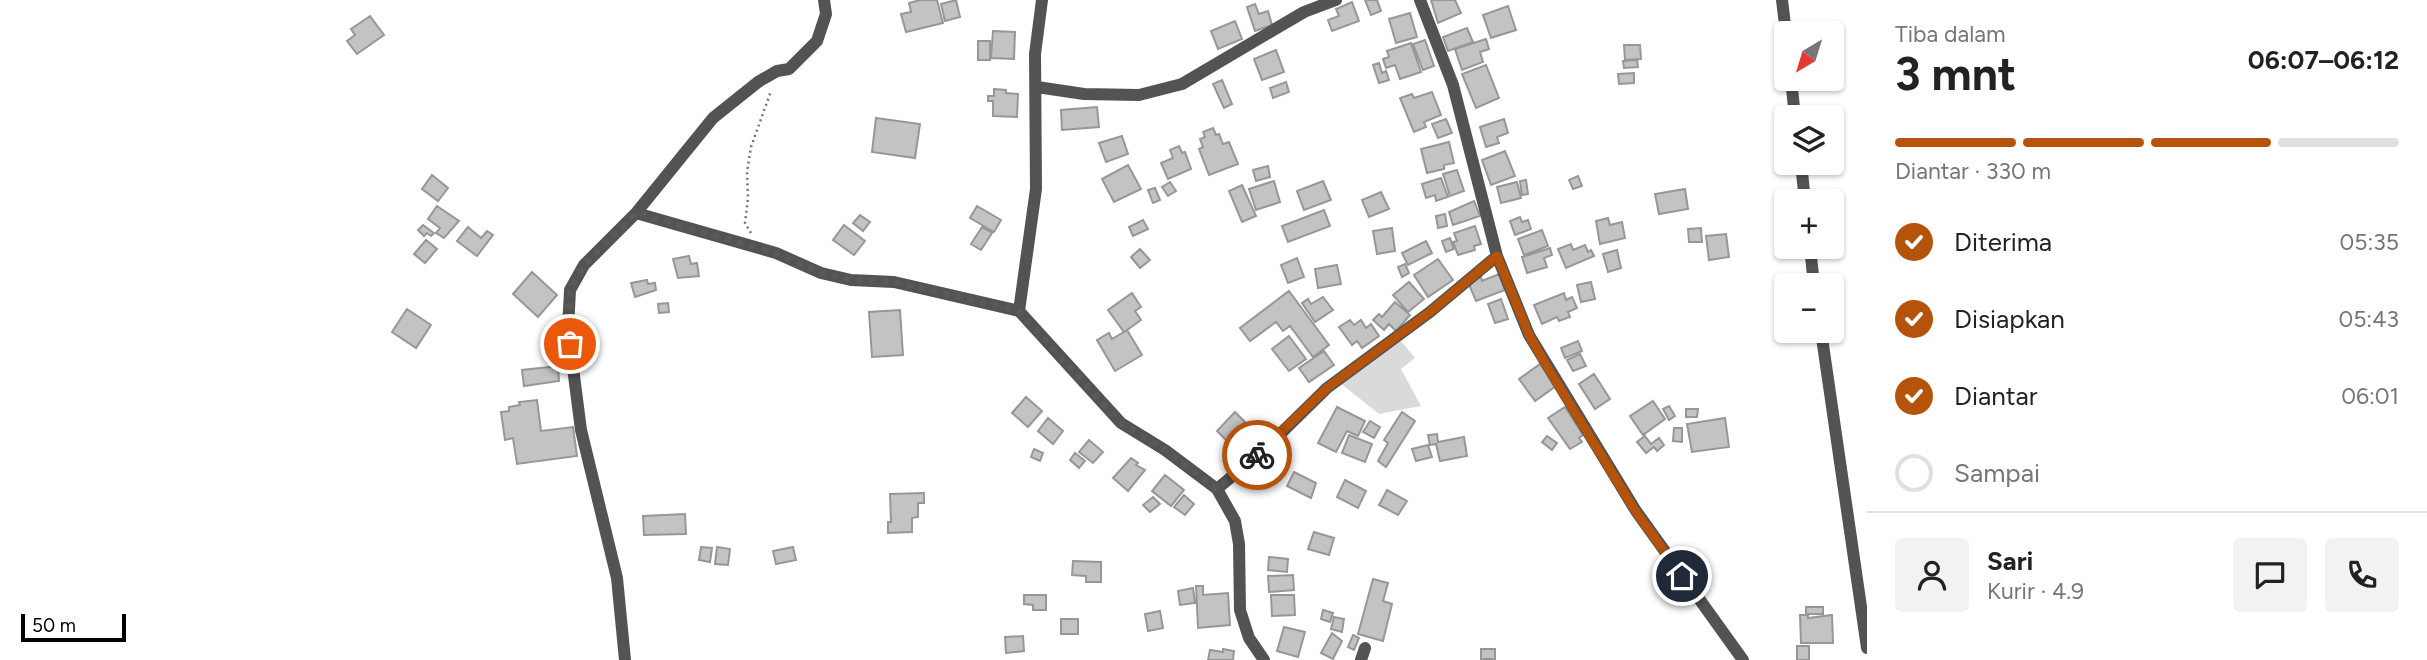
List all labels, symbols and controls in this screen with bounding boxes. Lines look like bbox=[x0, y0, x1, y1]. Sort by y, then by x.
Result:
text: Tiba dalam bbox=[1895, 20, 2006, 48]
north arrow bbox=[1774, 21, 1844, 91]
map controls bbox=[1774, 21, 1844, 343]
text: 06:07–06:12 bbox=[2248, 44, 2399, 76]
text: 3 mnt bbox=[1895, 46, 2016, 102]
button: layers bbox=[1774, 105, 1844, 175]
text: Diantar · 330 m bbox=[1895, 157, 2051, 185]
button: + bbox=[1774, 189, 1844, 259]
icon: check bbox=[1895, 223, 1933, 261]
text: Diterima bbox=[1954, 226, 2052, 258]
text: 05:35 bbox=[2339, 228, 2399, 256]
button: − bbox=[1774, 273, 1844, 343]
icon: check bbox=[1895, 300, 1933, 338]
text: Disiapkan bbox=[1954, 303, 2065, 335]
text: 05:43 bbox=[2338, 305, 2399, 333]
pin bbox=[540, 314, 600, 374]
icon: bag bbox=[551, 325, 589, 363]
icon: check bbox=[1895, 377, 1933, 415]
text: Diantar bbox=[1954, 380, 2038, 412]
text: 06:01 bbox=[2341, 382, 2399, 410]
courier bbox=[1222, 420, 1292, 490]
icon: bike bbox=[1238, 436, 1276, 474]
text: Sampai bbox=[1954, 457, 2040, 489]
button: person bbox=[1895, 538, 1969, 612]
button: chat bbox=[2233, 538, 2307, 612]
button: phone bbox=[2325, 538, 2399, 612]
text: Sari bbox=[1987, 545, 2033, 577]
pin bbox=[1652, 546, 1712, 606]
icon: home bbox=[1663, 557, 1701, 595]
text: Kurir · 4.9 bbox=[1987, 577, 2084, 605]
scale bar bbox=[21, 611, 126, 643]
text: 50 m bbox=[32, 614, 76, 637]

